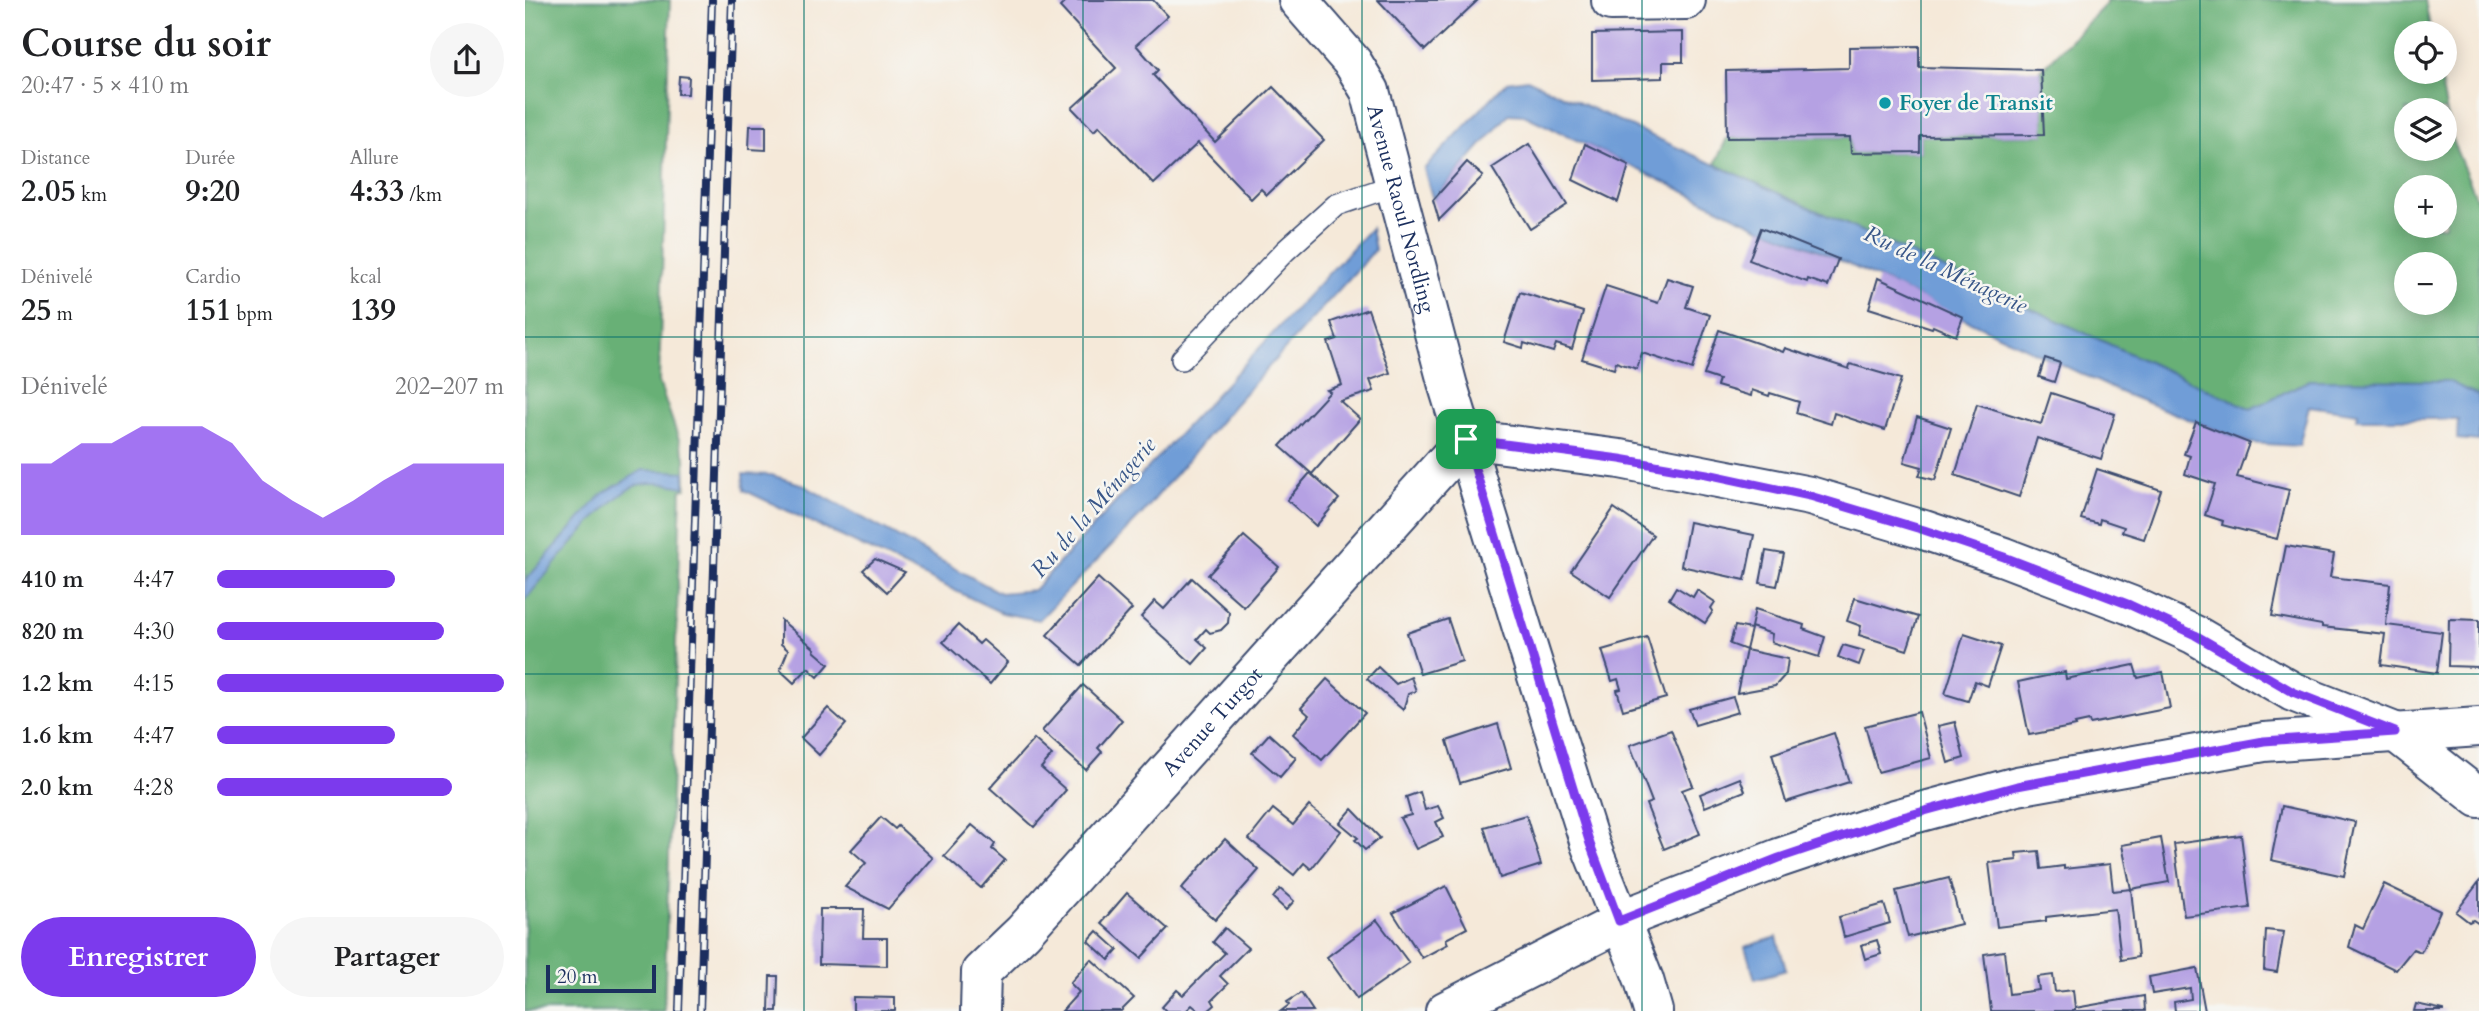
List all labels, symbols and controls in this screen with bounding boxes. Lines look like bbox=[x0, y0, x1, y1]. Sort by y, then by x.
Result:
text: Course du soir bbox=[21, 18, 271, 70]
map controls bbox=[2394, 21, 2457, 315]
button: locate bbox=[2394, 21, 2457, 84]
button: share bbox=[430, 23, 504, 97]
text: 20:47 · 5 × 410 m bbox=[21, 70, 189, 101]
place label: Foyer de Transit bbox=[1899, 89, 2054, 118]
marker: Foyer de Transit bbox=[1877, 95, 1893, 111]
button: layers bbox=[2394, 98, 2457, 161]
street label: Avenue Raoul Nordling bbox=[1359, 101, 1442, 316]
text: Distance bbox=[21, 145, 90, 171]
text: Durée bbox=[185, 145, 235, 171]
text: Allure bbox=[350, 145, 399, 171]
text: 2.05 bbox=[21, 171, 76, 212]
text: 9:20 bbox=[185, 171, 240, 212]
text: 4:33 bbox=[350, 171, 404, 212]
button: + bbox=[2394, 175, 2457, 238]
text: km bbox=[76, 182, 107, 208]
text: /km bbox=[404, 182, 442, 208]
water label: Ru de la Ménagerie bbox=[1859, 218, 2033, 321]
button: − bbox=[2394, 252, 2457, 315]
text: Dénivelé bbox=[21, 264, 93, 290]
text: Cardio bbox=[185, 264, 241, 290]
text: kcal bbox=[350, 264, 382, 290]
text: 25 bbox=[21, 290, 52, 331]
text: 151 bbox=[185, 290, 231, 331]
text: 139 bbox=[350, 290, 396, 331]
text: m bbox=[52, 301, 73, 327]
text: bpm bbox=[231, 301, 273, 327]
text: Dénivelé bbox=[21, 371, 108, 402]
text: 202–207 m bbox=[395, 371, 504, 402]
pin bbox=[1436, 409, 1496, 469]
icon: arrive bbox=[1447, 420, 1485, 458]
water label: Ru de la Ménagerie bbox=[1024, 430, 1163, 584]
text: 410 m bbox=[21, 564, 84, 595]
text: 4:47 bbox=[133, 564, 174, 595]
text: 820 m bbox=[21, 616, 84, 647]
text: 4:30 bbox=[133, 616, 174, 647]
street label: Avenue Turgot bbox=[1156, 660, 1270, 783]
text: 1.2 km bbox=[21, 668, 93, 699]
text: 4:15 bbox=[133, 668, 174, 699]
text: 1.6 km bbox=[21, 720, 93, 751]
text: 4:47 bbox=[133, 720, 174, 751]
text: 2.0 km bbox=[21, 772, 93, 803]
text: 4:28 bbox=[133, 772, 174, 803]
button: Enregistrer bbox=[21, 917, 256, 997]
button: Partager bbox=[270, 917, 504, 997]
scale bar bbox=[546, 962, 656, 994]
text: 20 m bbox=[557, 964, 598, 990]

